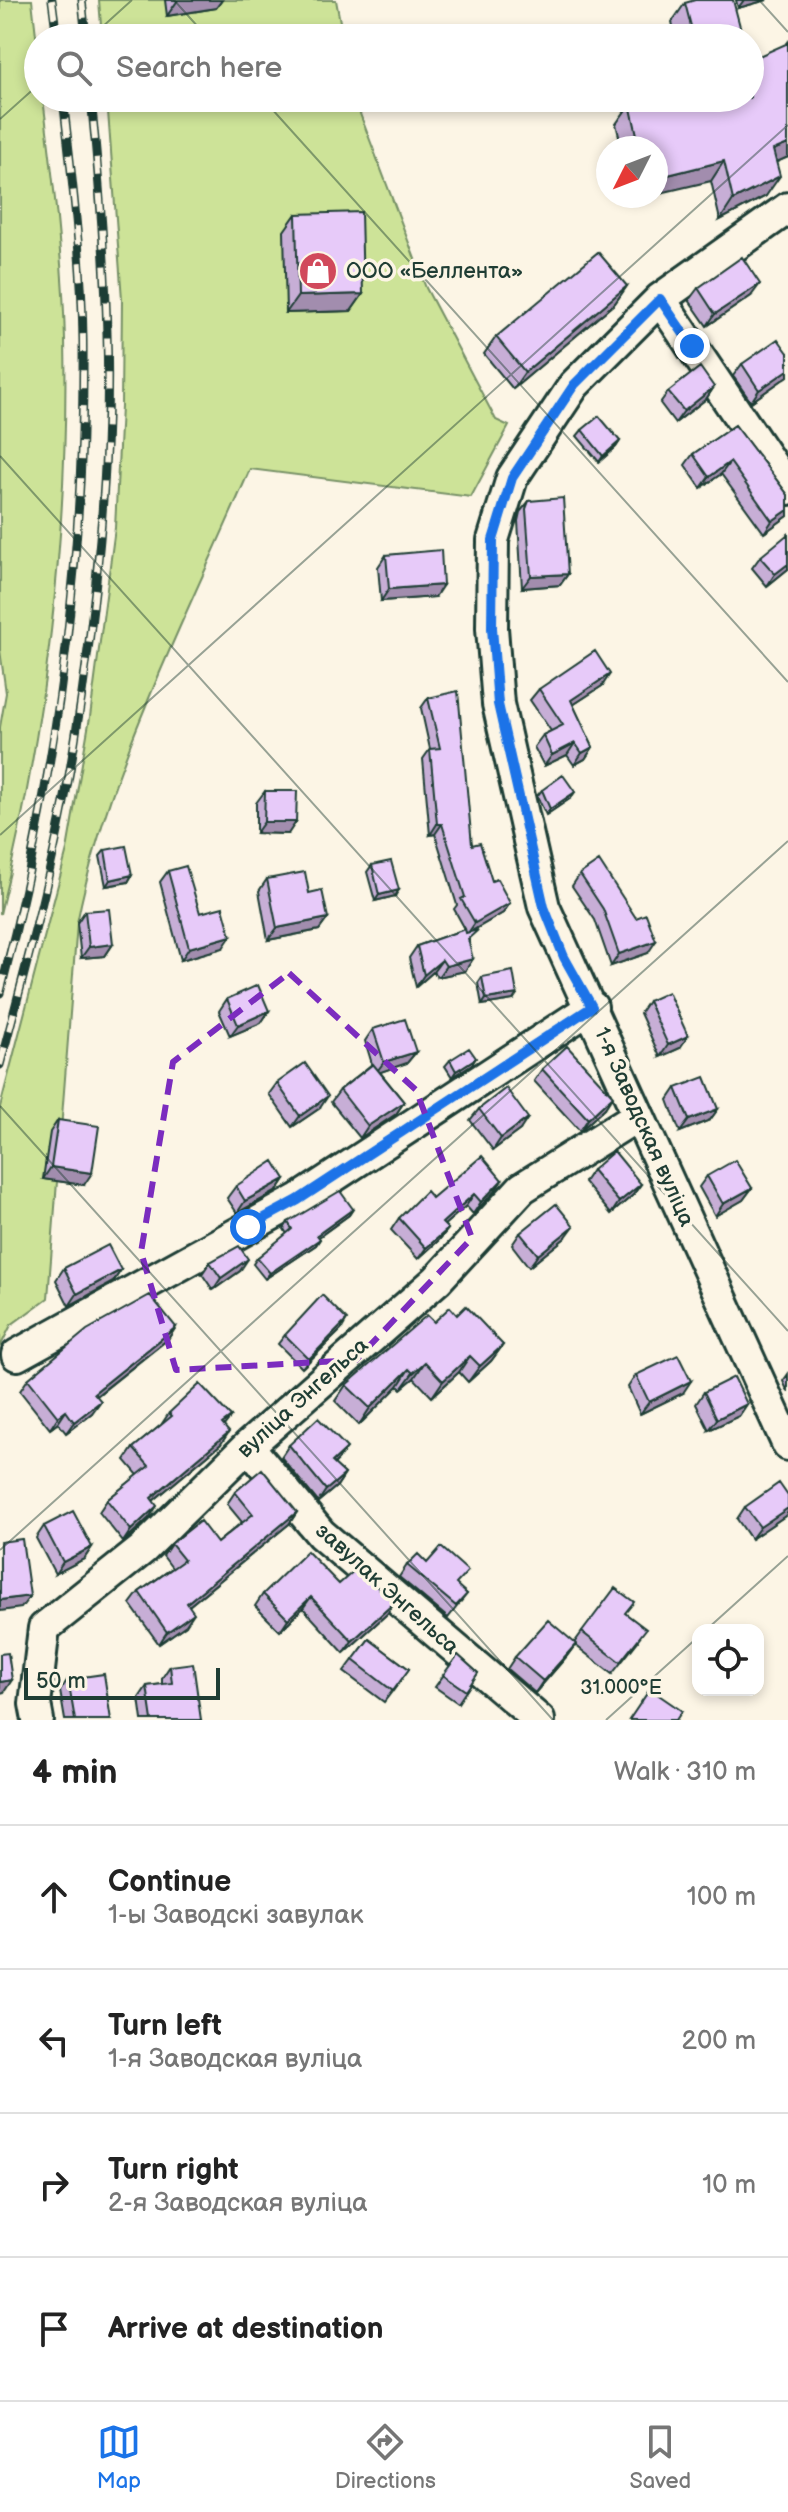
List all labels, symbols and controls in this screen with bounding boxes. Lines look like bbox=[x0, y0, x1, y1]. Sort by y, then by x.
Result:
search box bbox=[24, 24, 764, 112]
icon: search bbox=[52, 46, 96, 90]
text: Search here bbox=[116, 50, 282, 86]
north arrow bbox=[596, 136, 668, 208]
shop icon: ООО «Беллента» bbox=[297, 250, 339, 292]
place label: ООО «Беллента» bbox=[346, 258, 523, 285]
route end bbox=[674, 328, 710, 364]
street label: 1-я Заводская вуліца bbox=[588, 1023, 700, 1231]
route start bbox=[230, 1209, 266, 1245]
street label: вуліца Энгельса bbox=[232, 1332, 374, 1464]
street label: завулак Энгельса bbox=[310, 1517, 464, 1661]
map controls bbox=[692, 1624, 764, 1696]
button: locate bbox=[692, 1624, 764, 1696]
scale bar bbox=[24, 1664, 220, 1700]
text: 50 m bbox=[36, 1668, 86, 1695]
text: 31.000°E bbox=[580, 1676, 662, 1700]
text: 4 min bbox=[32, 1752, 118, 1793]
text: Walk · 310 m bbox=[614, 1757, 756, 1788]
text: Continue bbox=[108, 1864, 231, 1900]
icon: ahead bbox=[32, 1875, 76, 1919]
text: 100 m bbox=[687, 1882, 756, 1913]
text: 1-ы Заводскі завулак bbox=[108, 1900, 364, 1931]
text: Turn left bbox=[108, 2008, 222, 2044]
icon: left bbox=[32, 2019, 76, 2063]
text: 200 m bbox=[682, 2026, 756, 2057]
text: 1-я Заводская вуліца bbox=[108, 2044, 362, 2075]
text: Turn right bbox=[108, 2152, 239, 2188]
icon: right bbox=[32, 2163, 76, 2207]
text: 10 m bbox=[702, 2170, 756, 2201]
text: 2-я Заводская вуліца bbox=[108, 2188, 368, 2219]
icon: arrive bbox=[32, 2307, 76, 2351]
text: Arrive at destination bbox=[108, 2311, 384, 2347]
tab: Map bbox=[97, 2420, 141, 2495]
tab: Directions bbox=[335, 2420, 436, 2495]
tab: Saved bbox=[629, 2420, 691, 2495]

